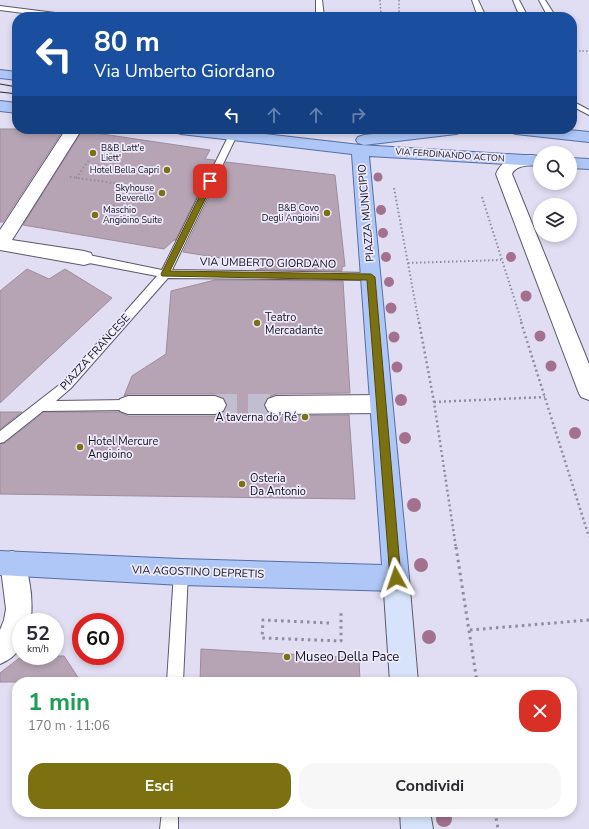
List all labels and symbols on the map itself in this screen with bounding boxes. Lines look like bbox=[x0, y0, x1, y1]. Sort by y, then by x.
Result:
place label: B&B Latt'e Liett' bbox=[101, 142, 145, 164]
street label: VIA FERDINANDO ACTON bbox=[394, 145, 505, 165]
marker: B&B Latt'e Liett' bbox=[88, 148, 98, 158]
street label: PIAZZA MUNICIPIO bbox=[354, 163, 378, 263]
place label: Hotel Bella Capri bbox=[90, 164, 159, 176]
pin bbox=[193, 164, 227, 198]
marker: Hotel Bella Capri bbox=[162, 165, 172, 175]
place label: Skyhouse Beverello bbox=[115, 182, 154, 204]
marker: Skyhouse Beverello bbox=[157, 188, 167, 198]
place label: B&B Covo Degli Angioini bbox=[262, 202, 319, 224]
place label: Maschio Angioino Suite bbox=[103, 204, 162, 226]
marker: B&B Covo Degli Angioini bbox=[322, 208, 332, 218]
marker: Maschio Angioino Suite bbox=[90, 210, 100, 220]
street label: VIA UMBERTO GIORDANO bbox=[199, 254, 336, 272]
place label: Teatro Mercadante bbox=[265, 310, 323, 338]
street label: PIAZZA FRANCESE bbox=[57, 311, 133, 393]
marker: Teatro Mercadante bbox=[252, 318, 262, 328]
place label: A taverna do' Ré bbox=[215, 410, 297, 425]
marker: A taverna do' Ré bbox=[300, 412, 310, 422]
place label: Hotel Mercure Angioino bbox=[88, 434, 158, 462]
marker: Hotel Mercure Angioino bbox=[75, 442, 85, 452]
place label: Osteria Da Antonio bbox=[250, 471, 306, 499]
marker: Osteria Da Antonio bbox=[237, 479, 247, 489]
position arrow bbox=[375, 557, 417, 599]
street label: VIA AGOSTINO DEPRETIS bbox=[131, 562, 265, 582]
speed limit sign: 60 bbox=[72, 613, 124, 665]
place label: Museo Della Pace bbox=[295, 648, 399, 666]
marker: Museo Della Pace bbox=[282, 652, 292, 662]

